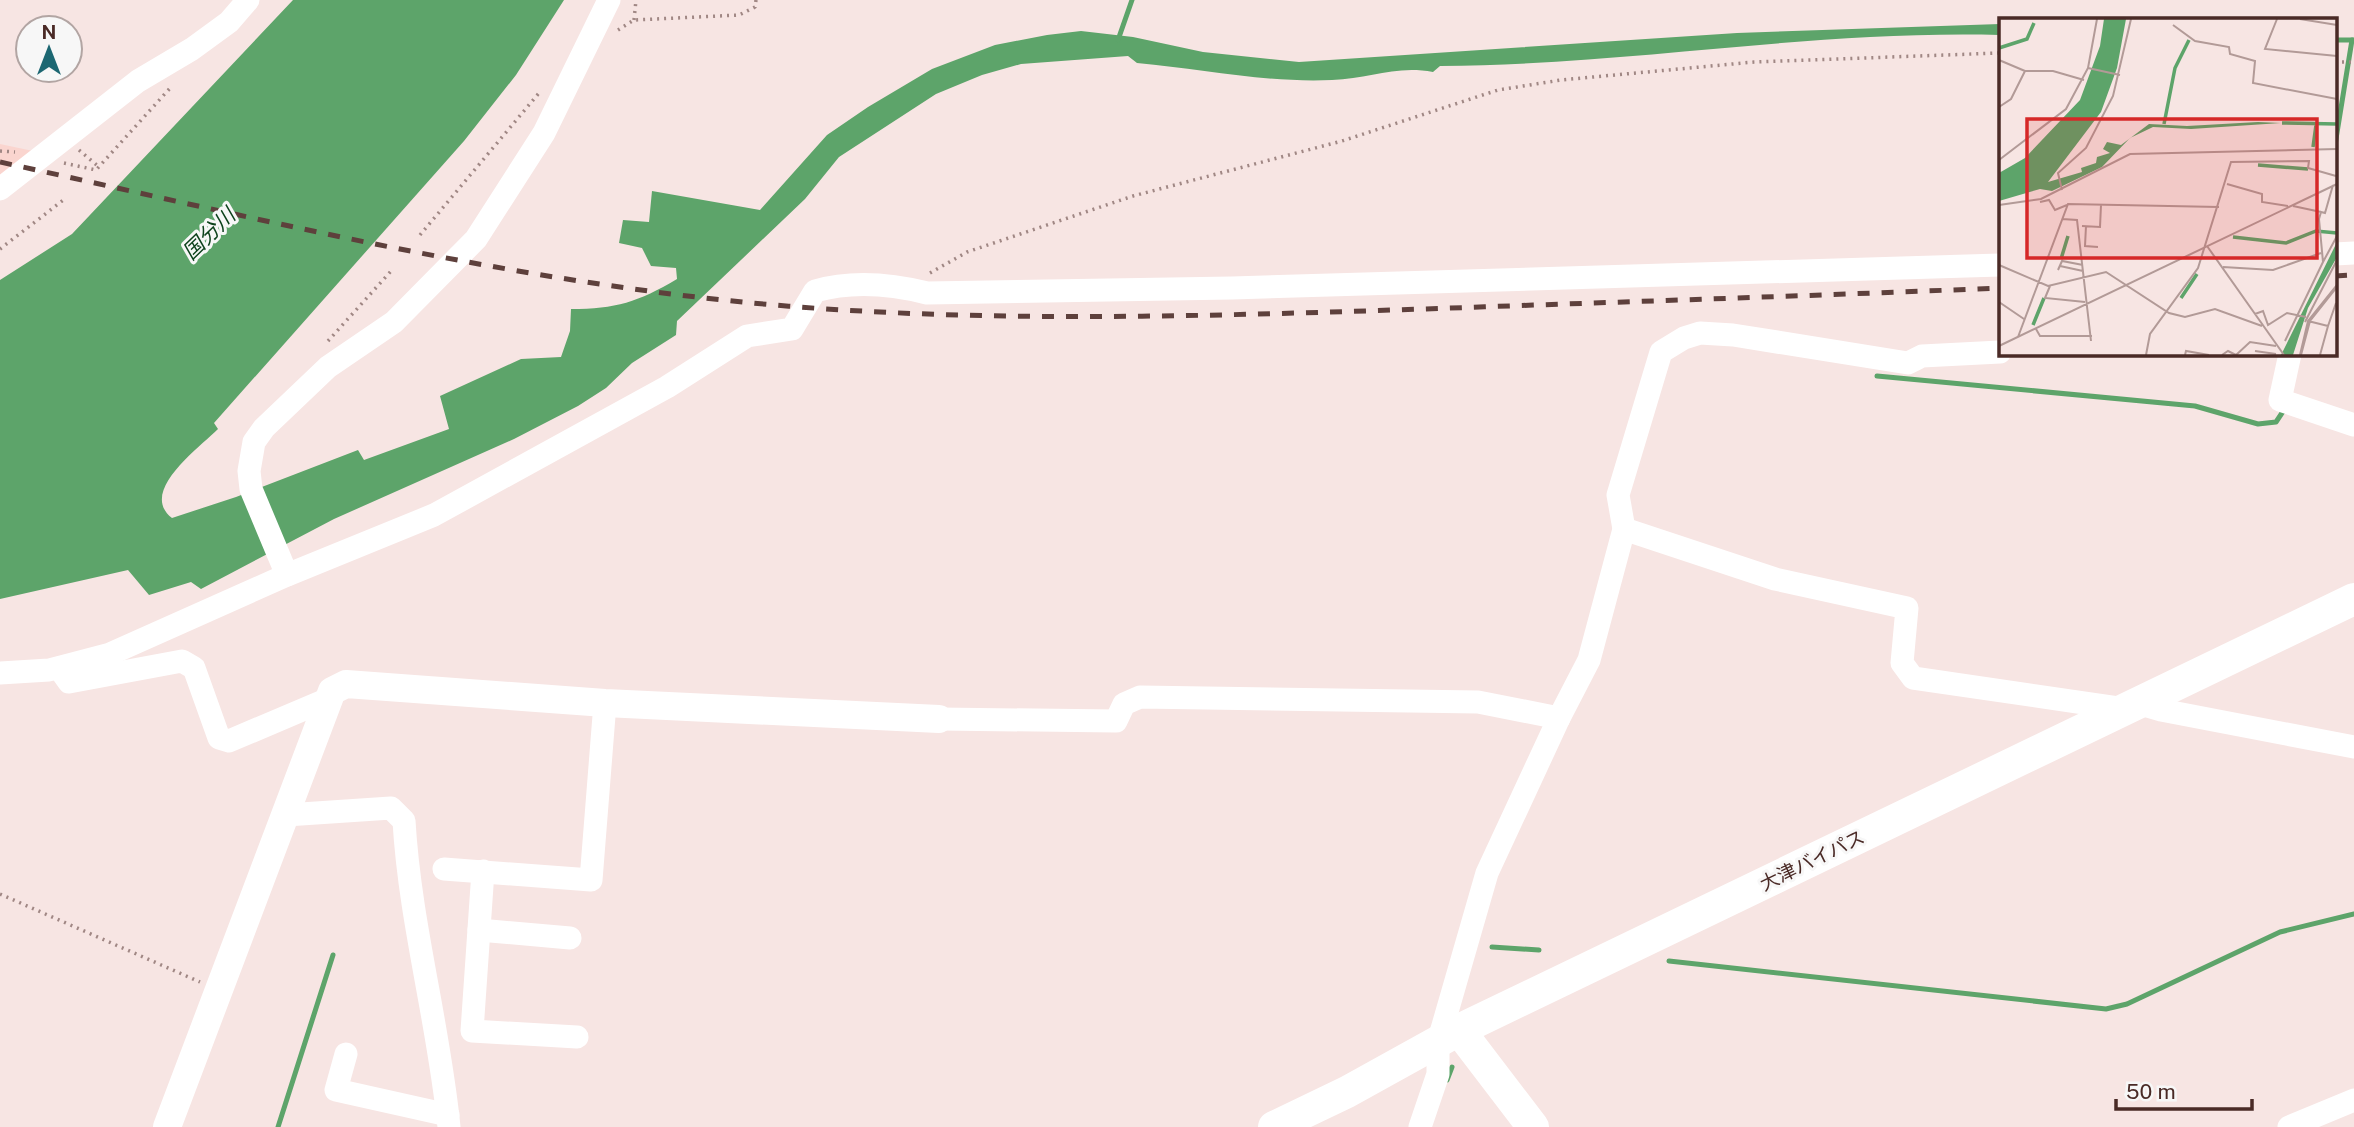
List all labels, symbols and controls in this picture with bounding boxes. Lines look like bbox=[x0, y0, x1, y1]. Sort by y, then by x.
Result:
north arrow bbox=[14, 14, 84, 84]
inset map bbox=[1999, 18, 2336, 355]
text: N bbox=[42, 21, 56, 43]
water label: 国分川 bbox=[177, 201, 241, 265]
street label: 大津バイパス bbox=[1756, 825, 1868, 895]
scale bar bbox=[2116, 1068, 2252, 1112]
text: 50 m bbox=[2126, 1079, 2176, 1104]

